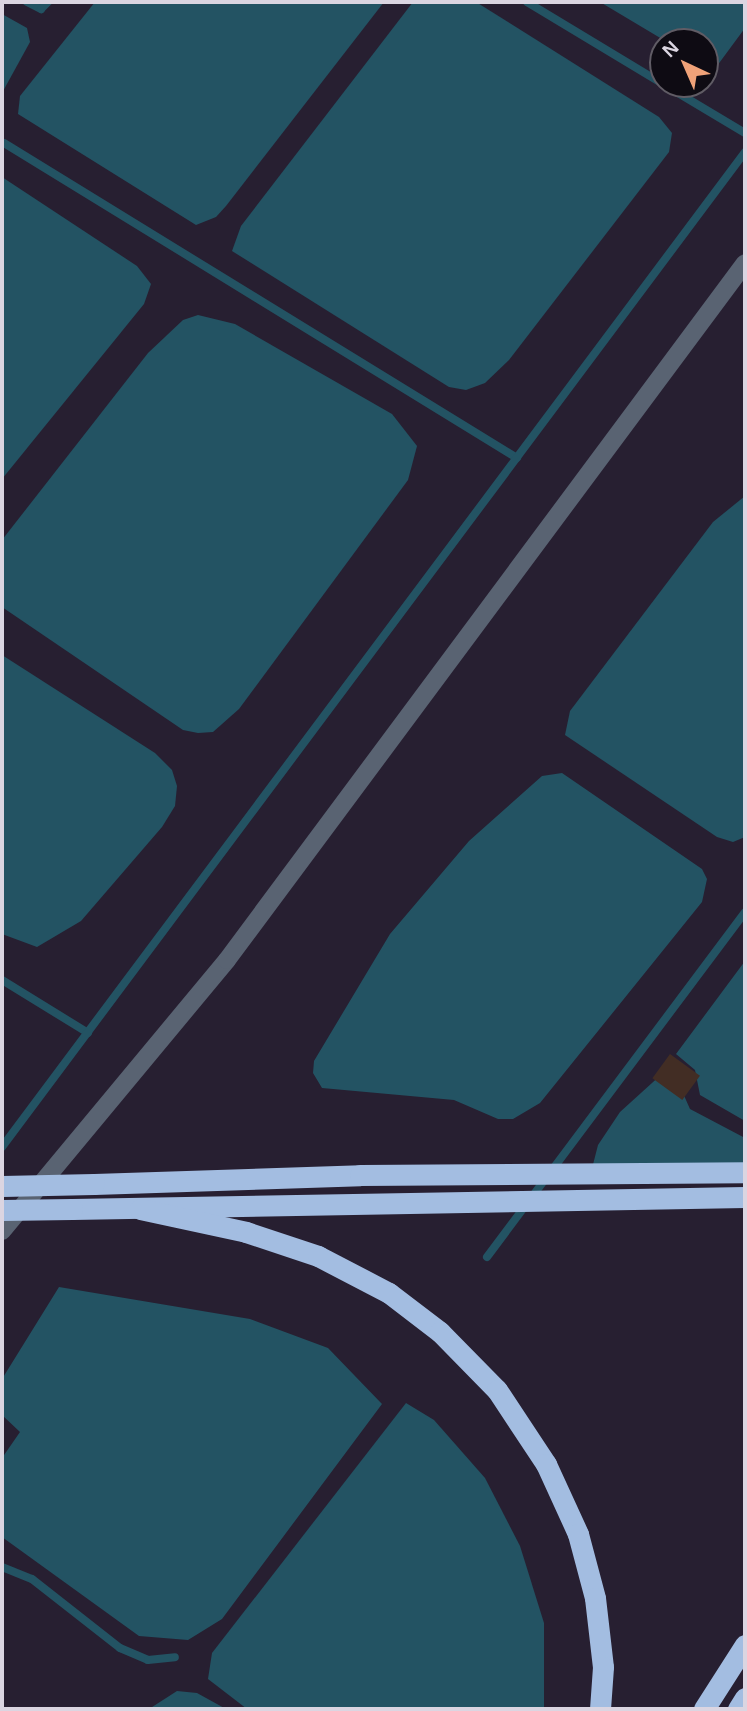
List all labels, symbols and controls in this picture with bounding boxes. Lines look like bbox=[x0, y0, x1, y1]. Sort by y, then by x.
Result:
north arrow bbox=[649, 28, 719, 98]
text: N bbox=[658, 37, 683, 61]

